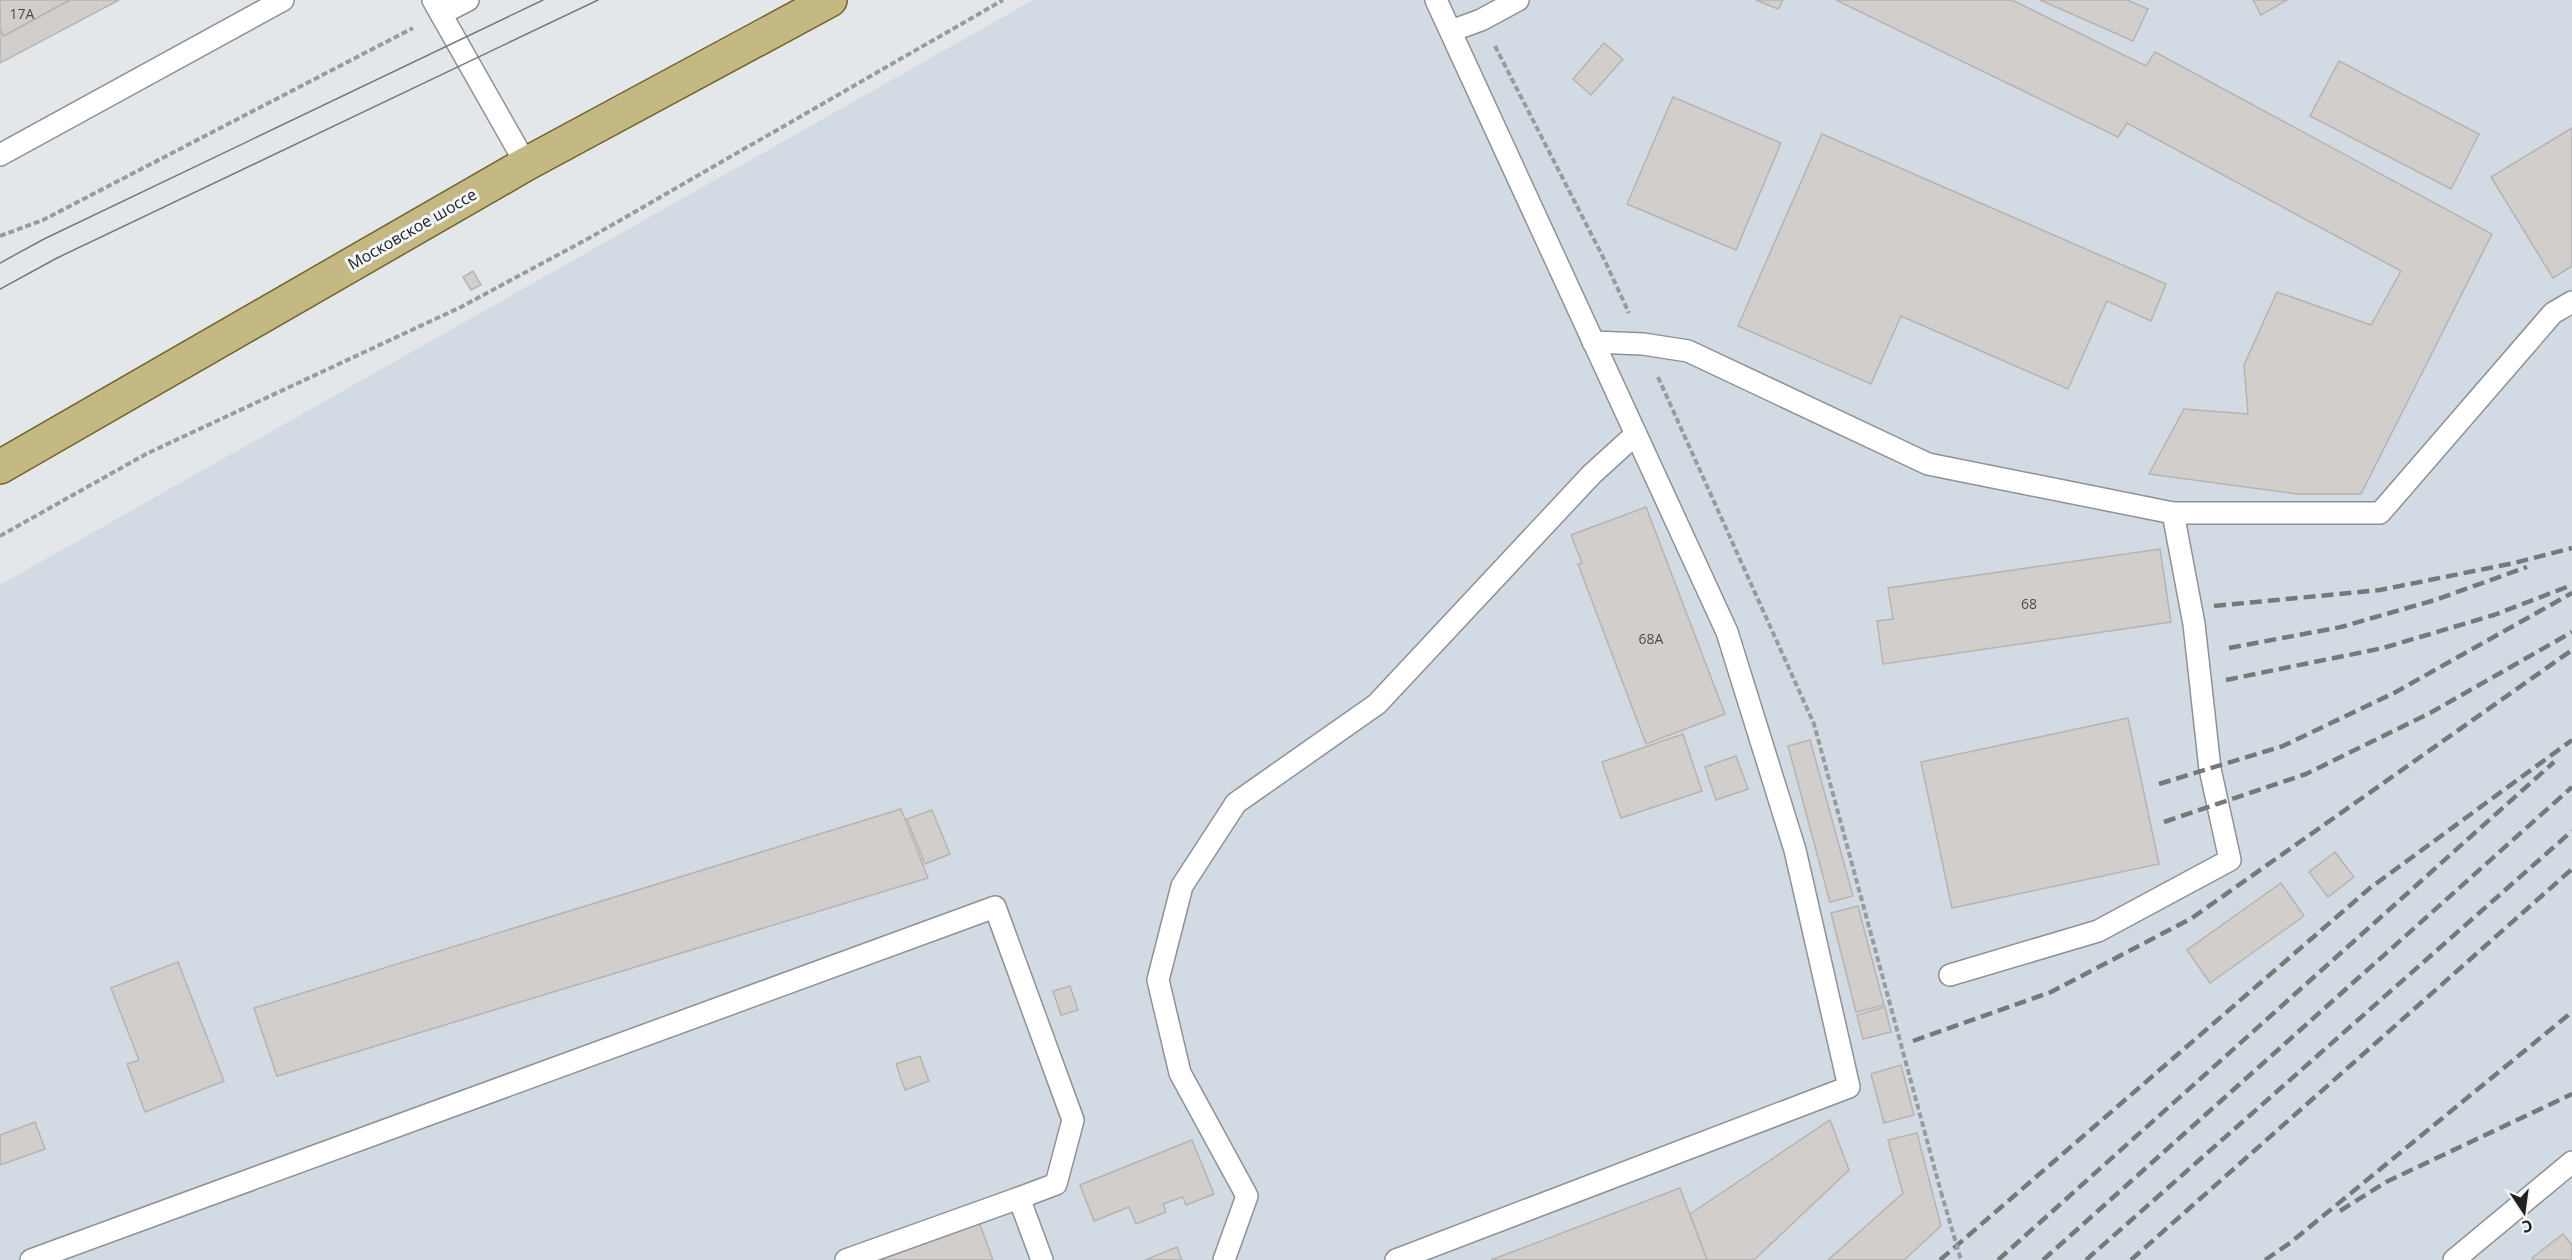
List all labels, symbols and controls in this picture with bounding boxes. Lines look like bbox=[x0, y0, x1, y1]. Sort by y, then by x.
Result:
house number: 17А bbox=[10, 4, 35, 23]
street label: Московское шоссе bbox=[343, 183, 481, 275]
house number: 68 bbox=[2021, 594, 2037, 613]
house number: 68А bbox=[1639, 629, 1664, 648]
north arrow bbox=[2494, 1182, 2554, 1242]
text: С bbox=[2520, 1215, 2535, 1238]

